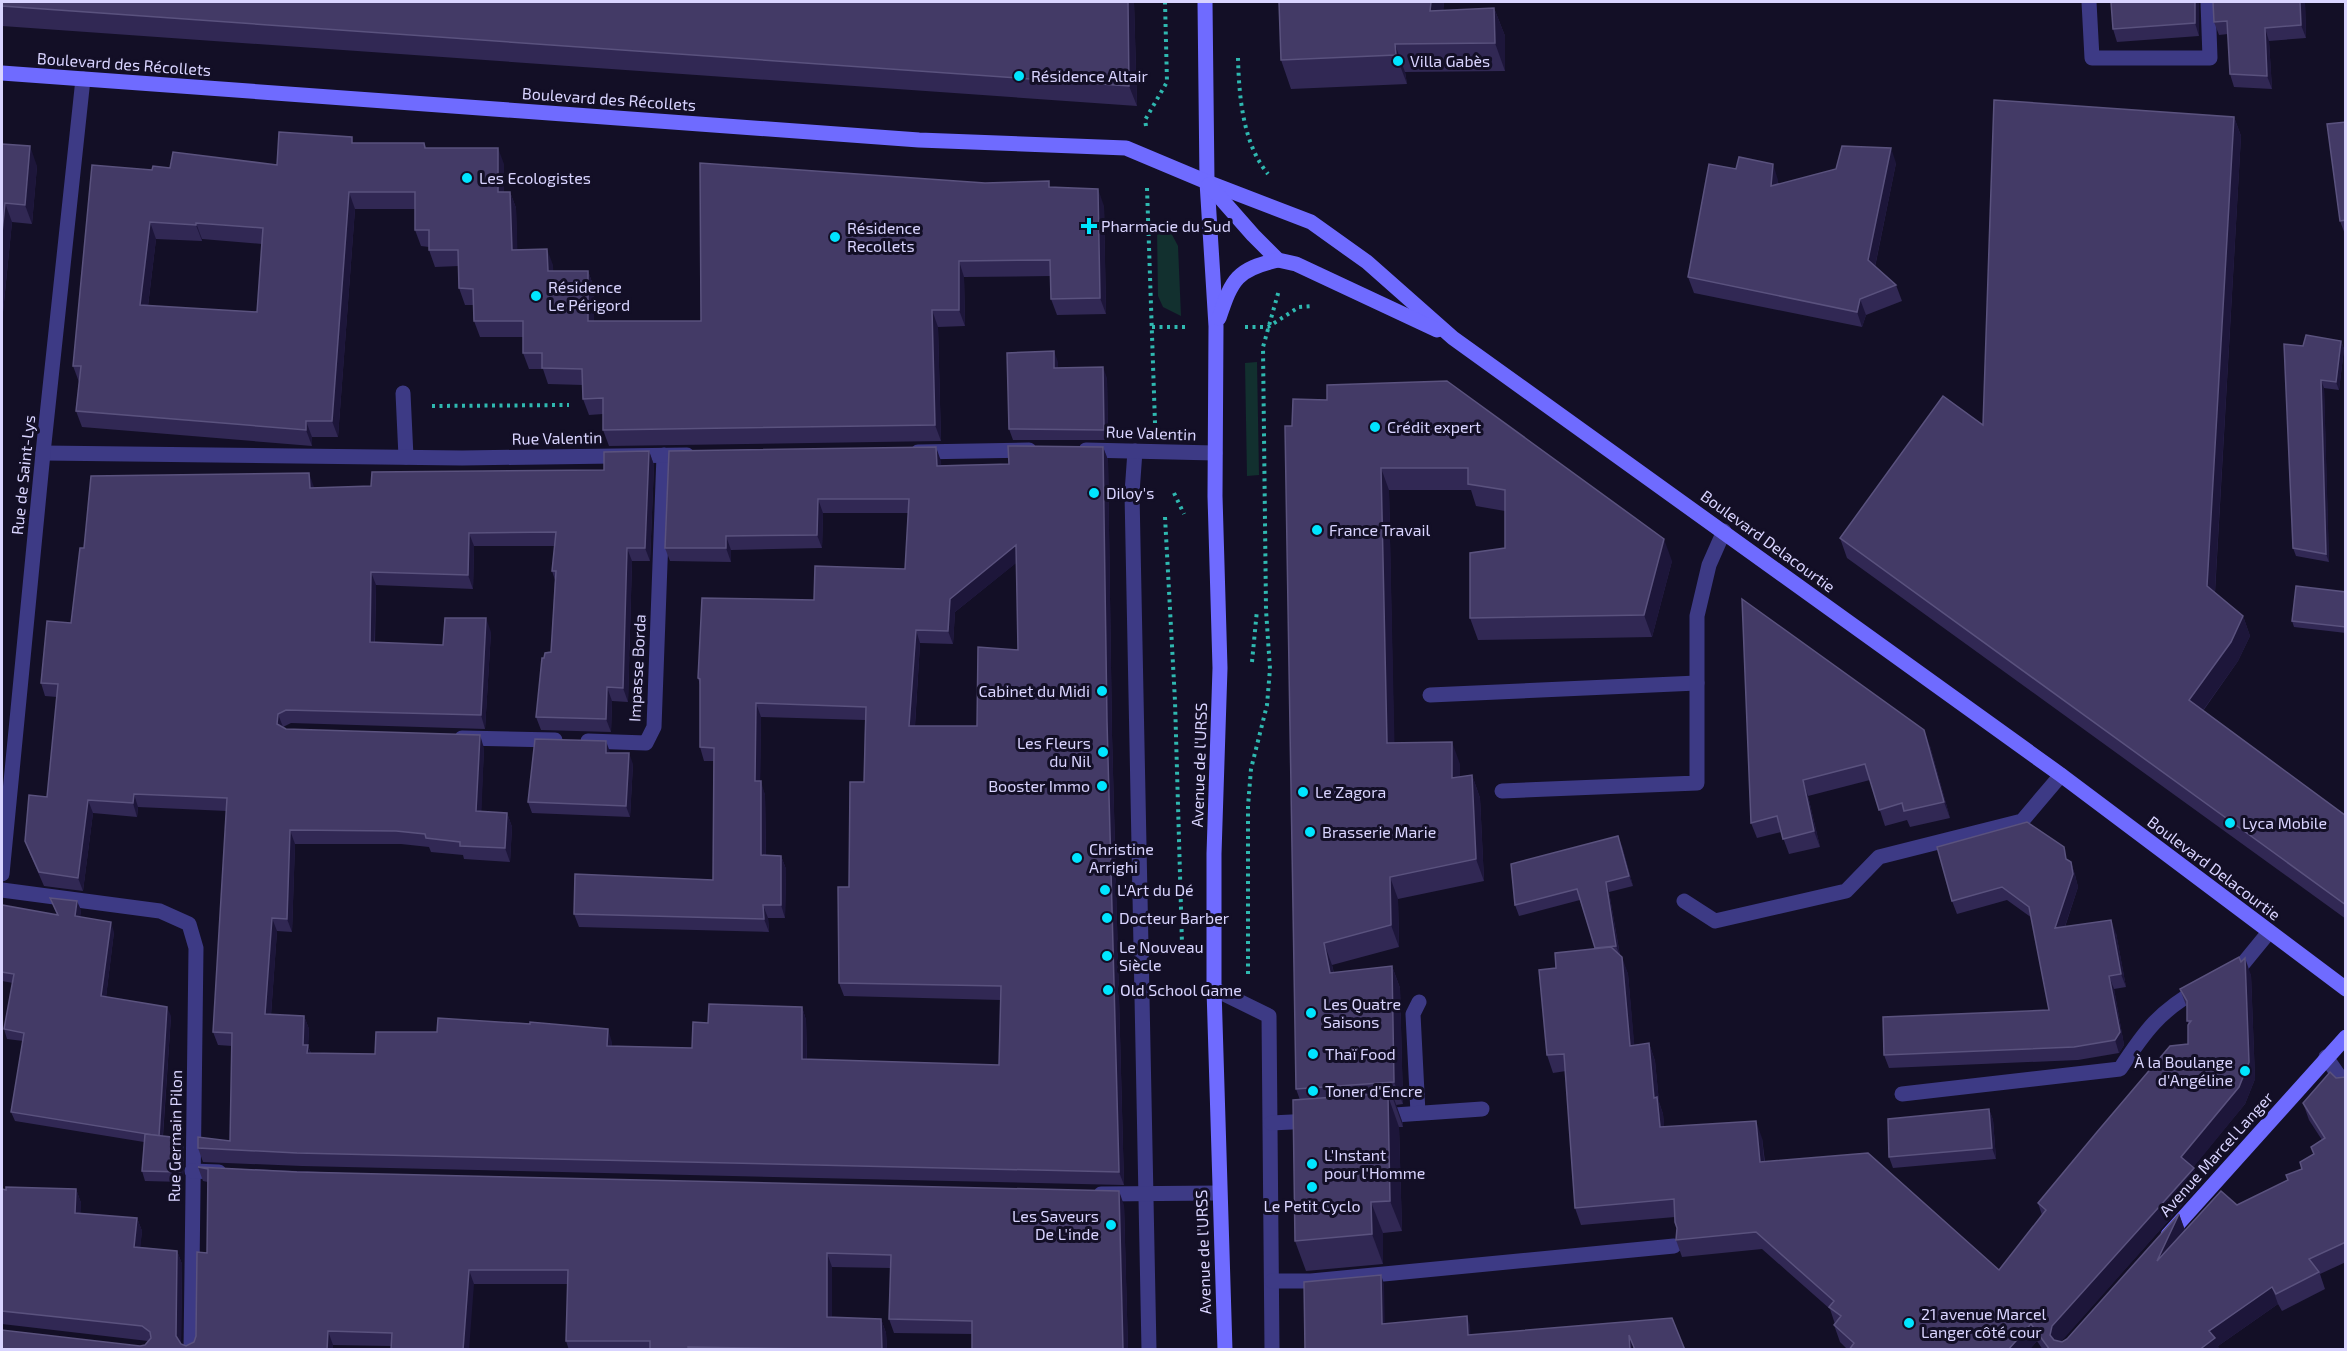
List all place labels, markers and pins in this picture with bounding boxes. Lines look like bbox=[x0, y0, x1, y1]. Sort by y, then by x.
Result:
place label: Villa Gabès bbox=[1410, 51, 1490, 70]
marker: Villa Gabès bbox=[1391, 54, 1405, 68]
place label: Résidence Altair bbox=[1031, 66, 1148, 85]
marker: Résidence Altair bbox=[1012, 69, 1026, 83]
place label: Les Ecologistes bbox=[479, 168, 591, 187]
marker: Les Ecologistes bbox=[460, 171, 474, 185]
place label: Pharmacie du Sud bbox=[1101, 216, 1231, 235]
place label: Résidence Recollets bbox=[847, 218, 921, 255]
marker: Pharmacie du Sud bbox=[1082, 219, 1096, 233]
marker: Résidence Recollets bbox=[828, 230, 842, 244]
place label: Résidence Le Périgord bbox=[548, 277, 630, 314]
marker: Résidence Le Périgord bbox=[529, 289, 543, 303]
place label: Crédit expert bbox=[1387, 417, 1481, 436]
marker: Crédit expert bbox=[1368, 420, 1382, 434]
place label: Diloy's bbox=[1106, 483, 1154, 502]
marker: Diloy's bbox=[1087, 486, 1101, 500]
place label: France Travail bbox=[1329, 520, 1430, 539]
marker: France Travail bbox=[1310, 523, 1324, 537]
place label: Cabinet du Midi bbox=[978, 681, 1090, 700]
marker: Cabinet du Midi bbox=[1095, 684, 1109, 698]
place label: Les Fleurs du Nil bbox=[1017, 733, 1091, 770]
marker: Les Fleurs du Nil bbox=[1096, 745, 1110, 759]
place label: Booster Immo bbox=[988, 776, 1090, 795]
marker: Booster Immo bbox=[1095, 779, 1109, 793]
place label: Le Zagora bbox=[1315, 782, 1386, 801]
marker: Le Zagora bbox=[1296, 785, 1310, 799]
place label: Lyca Mobile bbox=[2242, 813, 2327, 832]
marker: Lyca Mobile bbox=[2223, 816, 2237, 830]
place label: Brasserie Marie bbox=[1322, 822, 1436, 841]
marker: Brasserie Marie bbox=[1303, 825, 1317, 839]
place label: Christine Arrighi bbox=[1089, 839, 1154, 876]
marker: Christine Arrighi bbox=[1070, 851, 1084, 865]
place label: L'Art du Dé bbox=[1117, 880, 1194, 899]
marker: L'Art du Dé bbox=[1098, 883, 1112, 897]
place label: Docteur Barber bbox=[1119, 908, 1230, 927]
marker: Docteur Barber bbox=[1100, 911, 1114, 925]
place label: Le Nouveau Siècle bbox=[1119, 937, 1204, 974]
marker: Le Nouveau Siècle bbox=[1100, 949, 1114, 963]
place label: Old School Game bbox=[1120, 980, 1242, 999]
marker: Old School Game bbox=[1101, 983, 1115, 997]
place label: Les Quatre Saisons bbox=[1323, 994, 1401, 1031]
marker: Les Quatre Saisons bbox=[1304, 1006, 1318, 1020]
place label: Thaï Food bbox=[1325, 1044, 1396, 1063]
marker: Thaï Food bbox=[1306, 1047, 1320, 1061]
place label: À la Boulange d'Angéline bbox=[2134, 1052, 2233, 1089]
marker: À la Boulange d'Angéline bbox=[2238, 1064, 2252, 1078]
place label: Toner d'Encre bbox=[1325, 1081, 1423, 1100]
marker: Toner d'Encre bbox=[1306, 1084, 1320, 1098]
place label: L'Instant pour l'Homme bbox=[1324, 1145, 1425, 1182]
marker: L'Instant pour l'Homme bbox=[1305, 1157, 1319, 1171]
marker: Le Petit Cyclo bbox=[1305, 1180, 1319, 1194]
place label: Le Petit Cyclo bbox=[1263, 1196, 1361, 1215]
place label: Les Saveurs De L'inde bbox=[1012, 1206, 1099, 1243]
marker: Les Saveurs De L'inde bbox=[1104, 1218, 1118, 1232]
place label: 21 avenue Marcel Langer côté cour bbox=[1921, 1304, 2047, 1341]
marker: 21 avenue Marcel Langer côté cour bbox=[1902, 1316, 1916, 1330]

